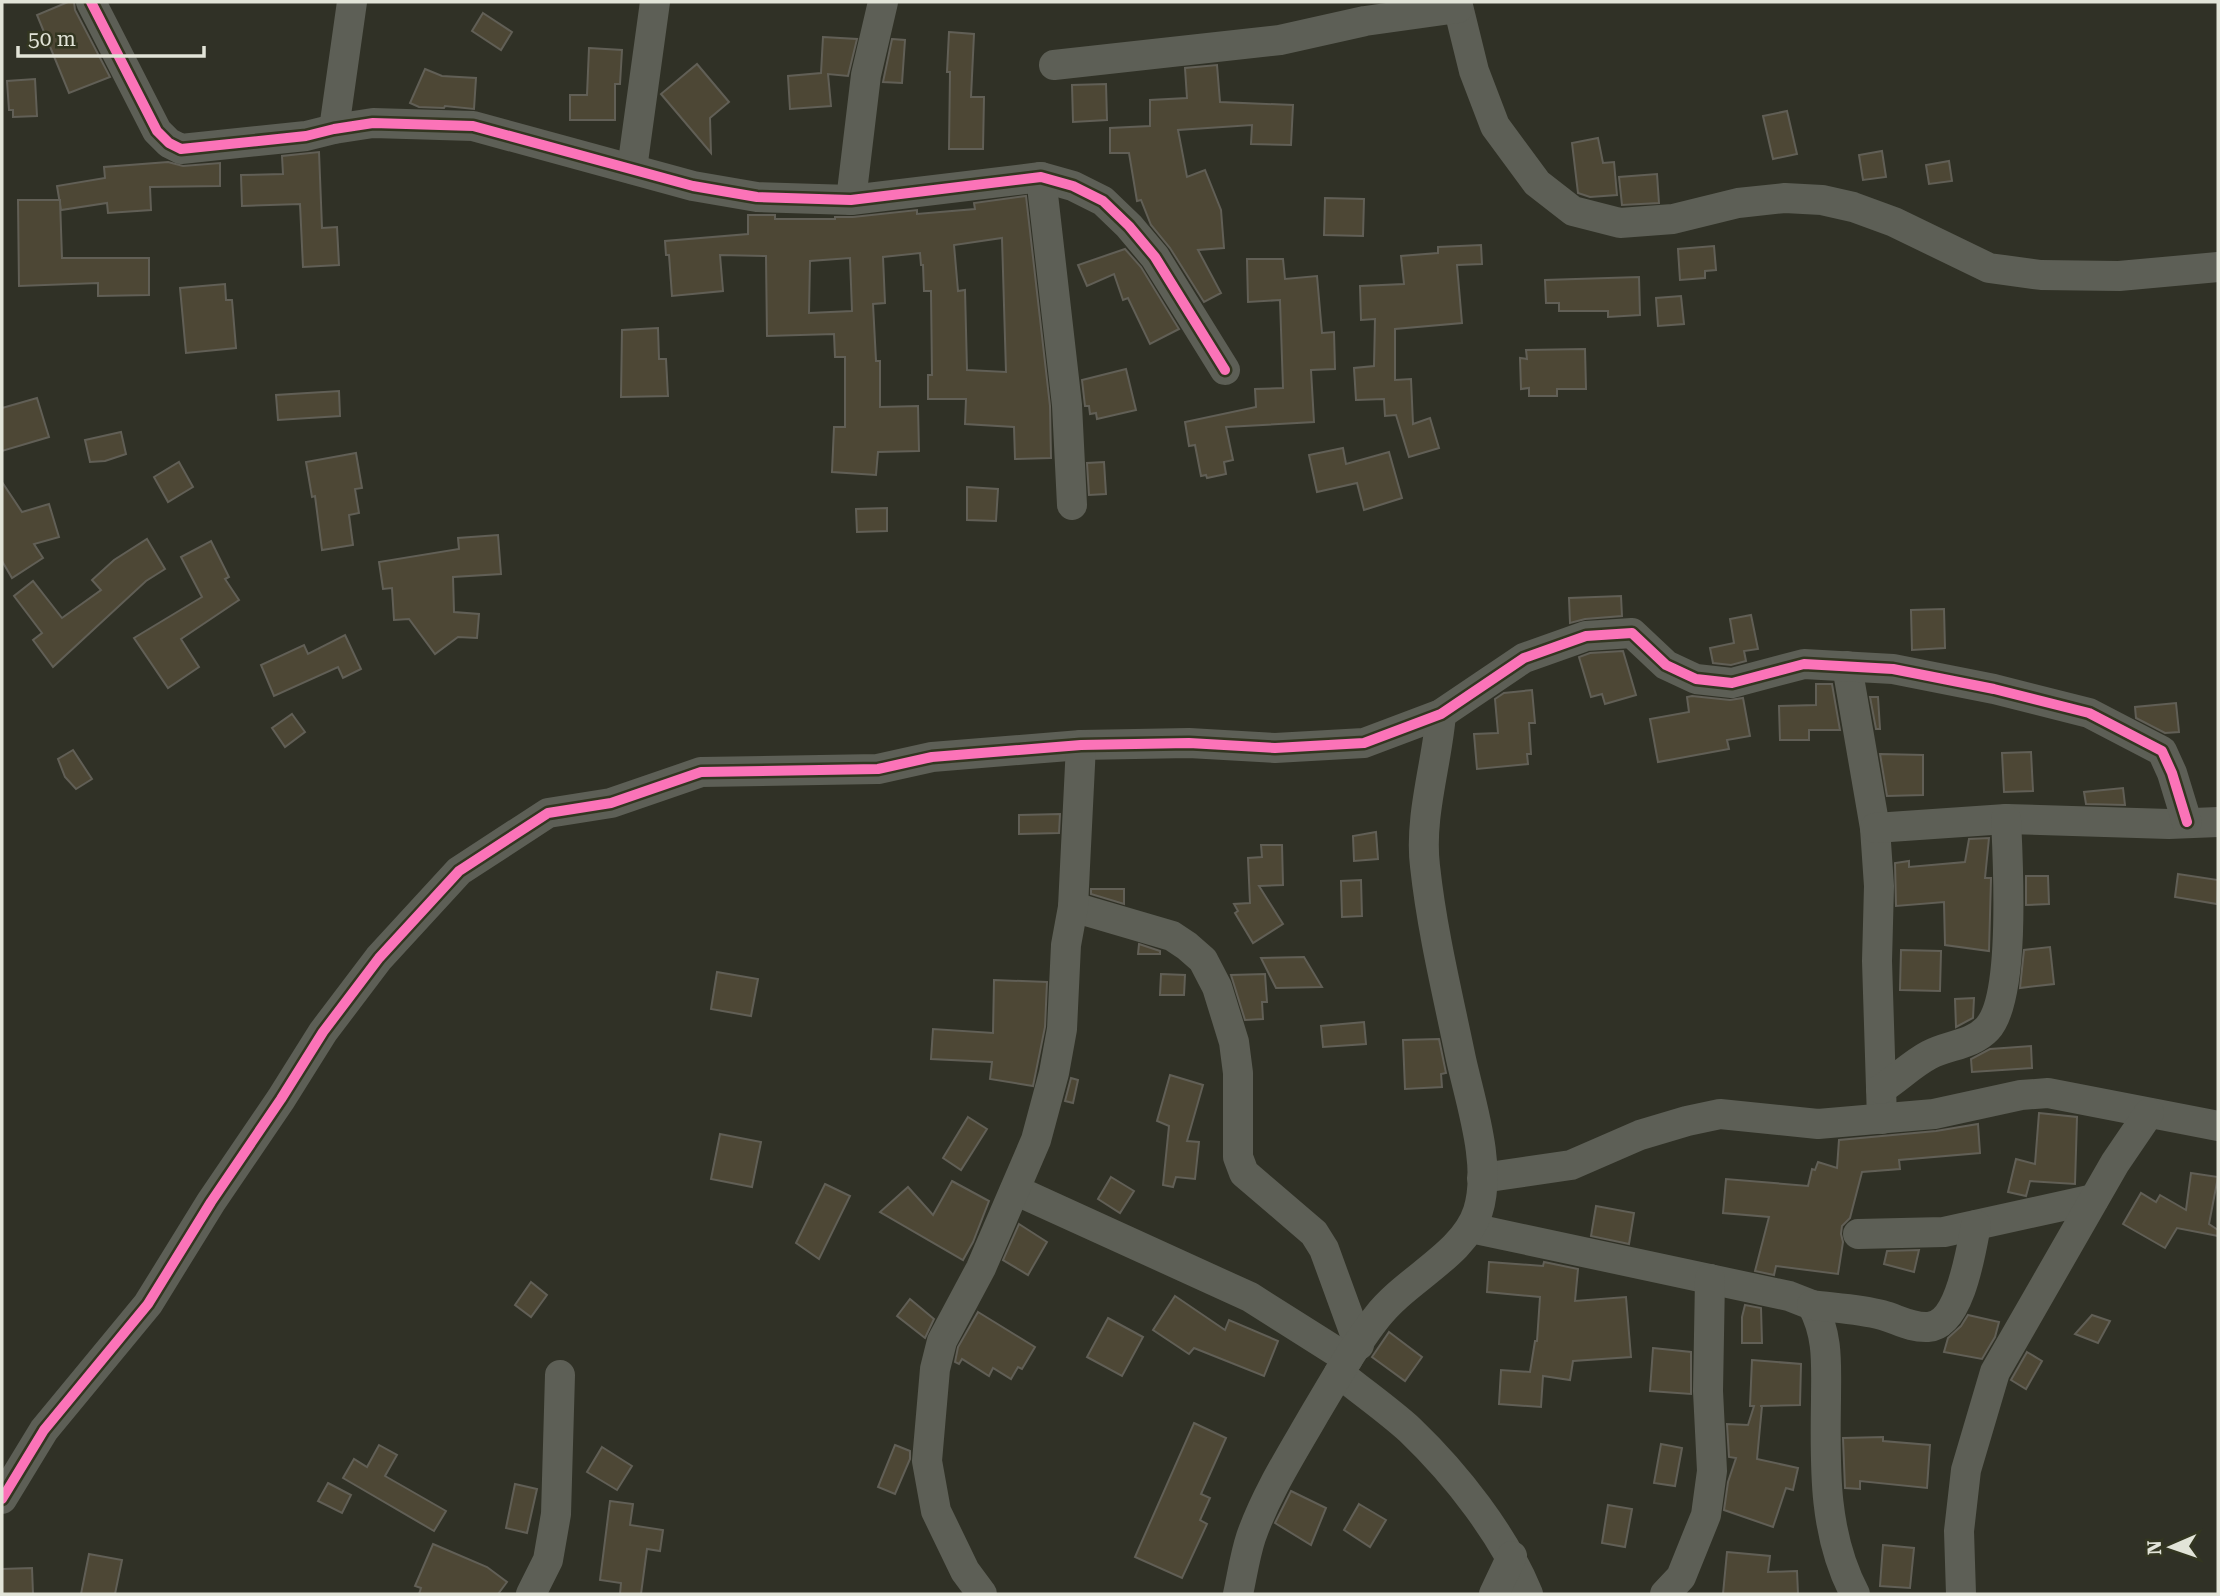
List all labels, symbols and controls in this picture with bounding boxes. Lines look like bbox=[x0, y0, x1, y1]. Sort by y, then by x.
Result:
scale bar bbox=[18, 14, 203, 58]
text: 50 m bbox=[28, 27, 76, 51]
north arrow bbox=[2136, 1512, 2206, 1582]
text: N bbox=[2143, 1539, 2166, 1555]

